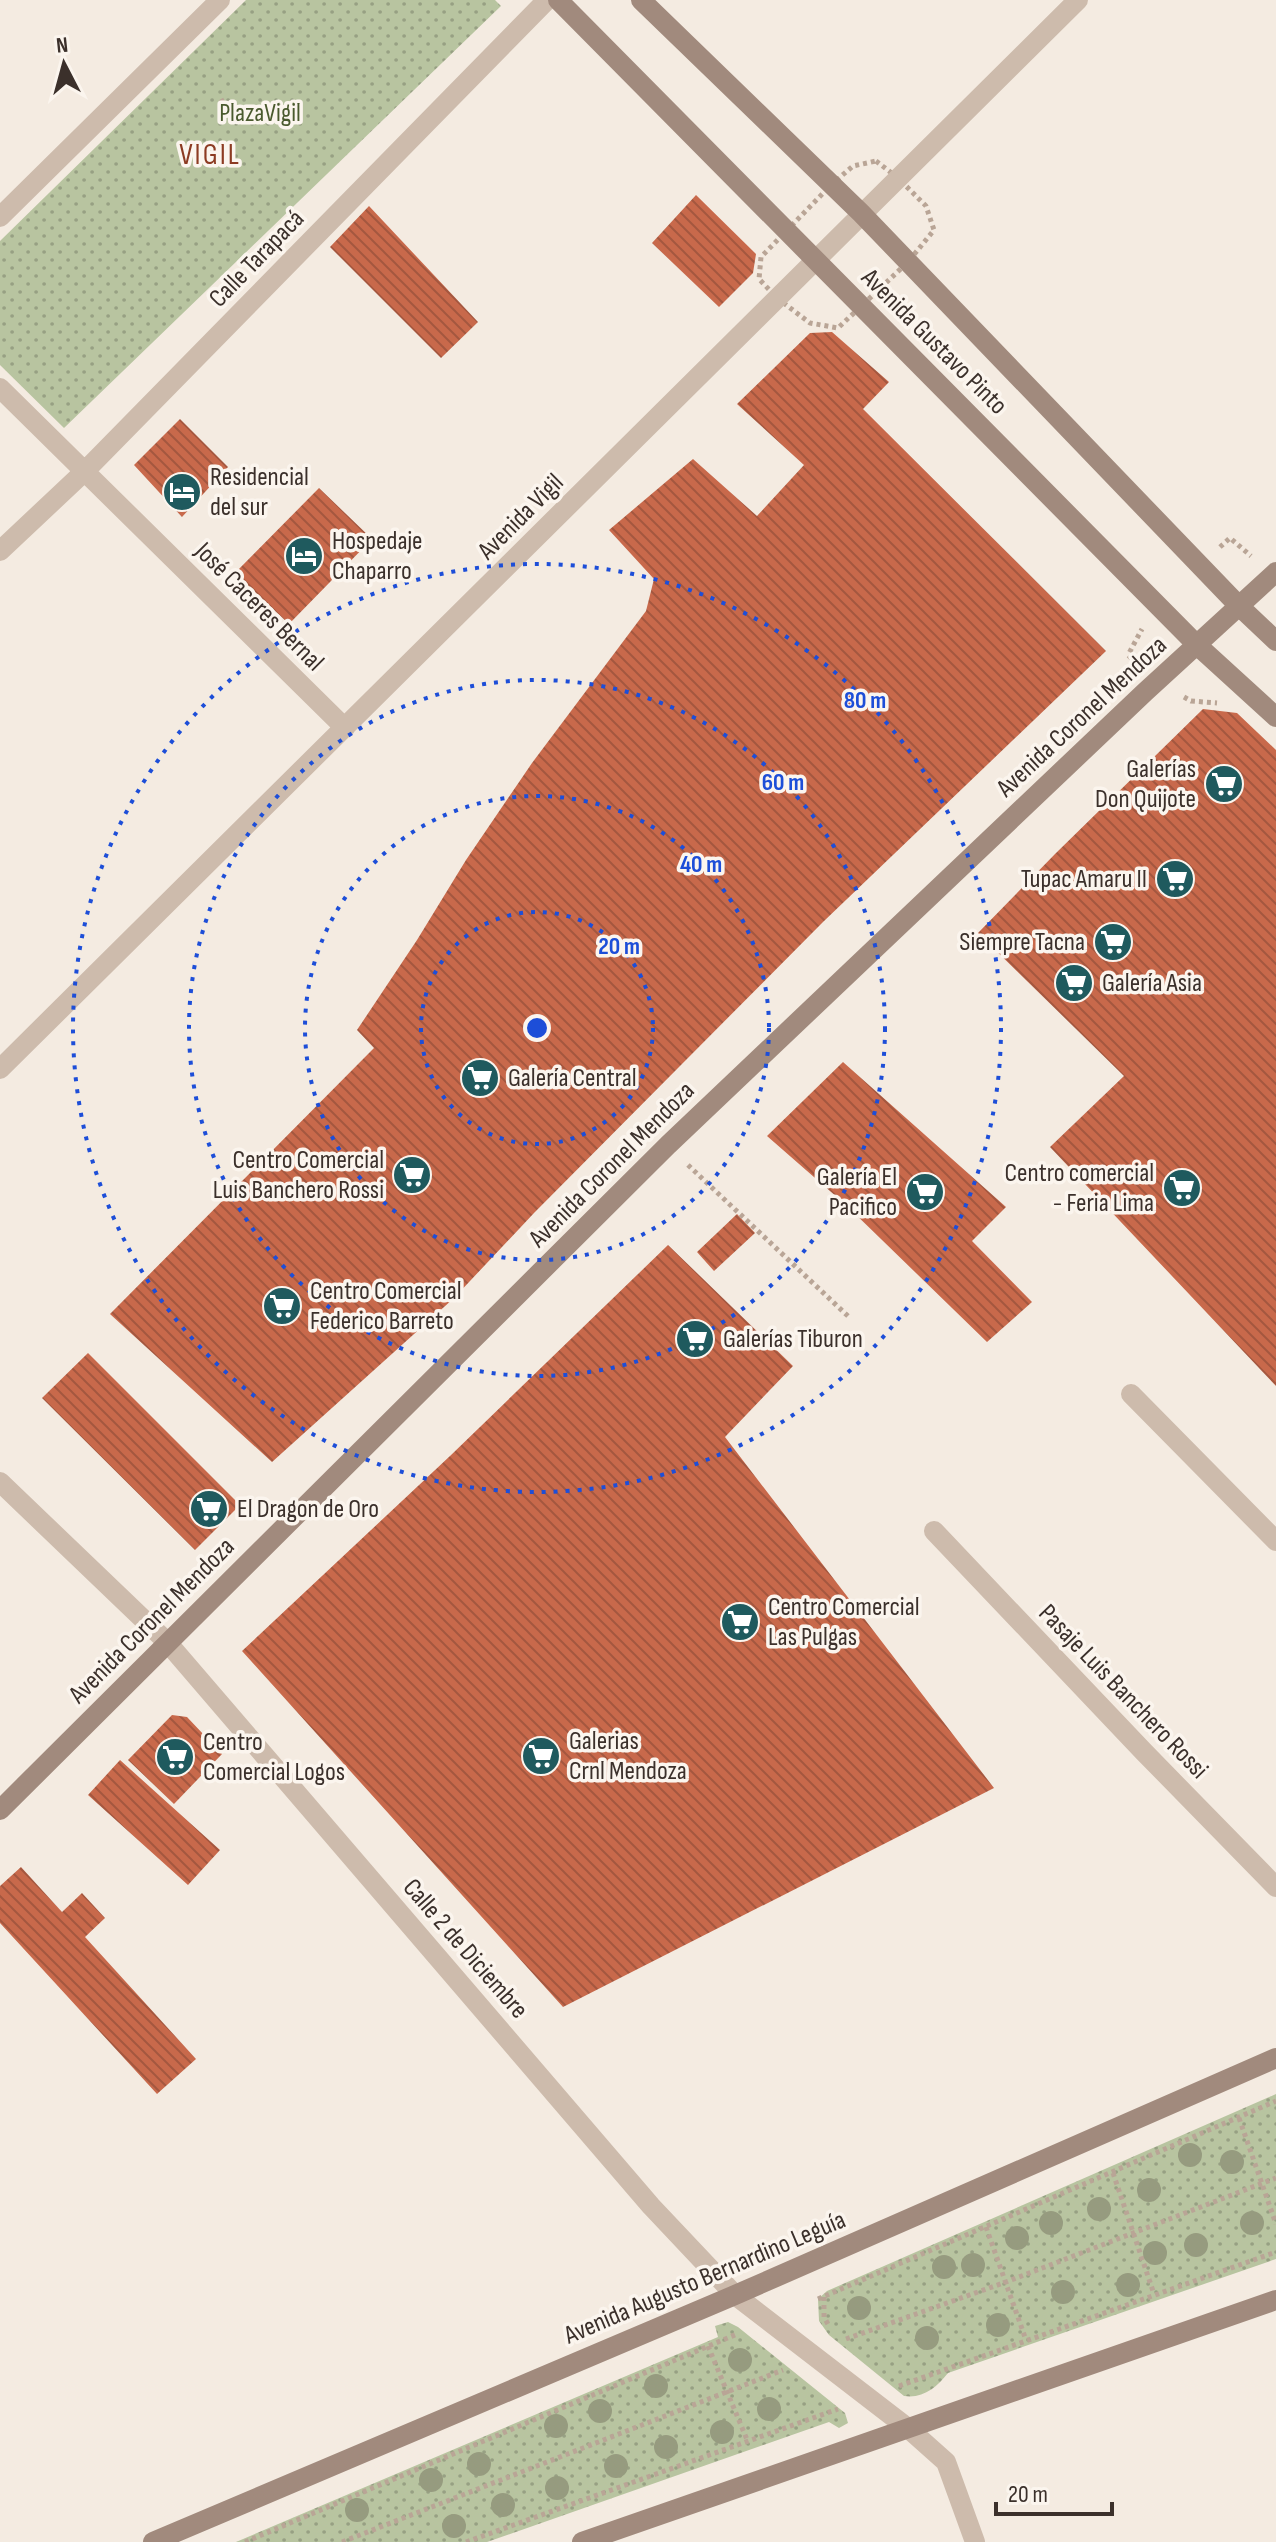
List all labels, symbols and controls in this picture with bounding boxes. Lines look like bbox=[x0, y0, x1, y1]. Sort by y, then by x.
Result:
north arrow bbox=[24, 24, 104, 104]
text: N bbox=[55, 32, 69, 60]
park label: PlazaVigil bbox=[219, 98, 301, 129]
district label: VIGIL bbox=[179, 137, 241, 173]
street label: Calle Tarapacá bbox=[203, 204, 311, 314]
street label: Avenida Gustavo Pinto bbox=[854, 262, 1013, 421]
place label: Residencial del sur bbox=[210, 462, 309, 523]
street label: Avenida Vigil bbox=[471, 468, 570, 567]
hotel icon: Residencial del sur bbox=[161, 471, 203, 513]
place label: Hospedaje Chaparro bbox=[332, 526, 423, 587]
street label: José Caceres Bernal bbox=[187, 535, 330, 678]
hotel icon: Hospedaje Chaparro bbox=[283, 535, 325, 577]
street label: Avenida Coronel Mendoza bbox=[990, 630, 1174, 805]
text: 80 m bbox=[844, 686, 886, 715]
place label: Galerías Don Quijote bbox=[1095, 754, 1196, 815]
supermarket icon: Galerías Don Quijote bbox=[1203, 763, 1245, 805]
text: 60 m bbox=[762, 768, 804, 797]
text: 40 m bbox=[680, 850, 722, 879]
supermarket icon: Tupac Amaru II bbox=[1154, 858, 1196, 900]
place label: Tupac Amaru II bbox=[1021, 864, 1147, 895]
supermarket icon: Siempre Tacna bbox=[1092, 921, 1134, 963]
place label: Siempre Tacna bbox=[959, 927, 1085, 958]
text: 20 m bbox=[598, 932, 640, 961]
supermarket icon: Galería Asia bbox=[1053, 962, 1095, 1004]
place label: Galería Asia bbox=[1102, 968, 1202, 999]
centre of rings bbox=[523, 1014, 551, 1042]
supermarket icon: Galería Central bbox=[459, 1057, 501, 1099]
place label: Galería Central bbox=[508, 1063, 637, 1094]
street label: Avenida Coronel Mendoza bbox=[522, 1076, 701, 1255]
place label: Centro Comercial Luis Banchero Rossi bbox=[213, 1145, 384, 1206]
supermarket icon: Centro Comercial Luis Banchero Rossi bbox=[391, 1154, 433, 1196]
place label: Centro comercial - Feria Lima bbox=[1005, 1158, 1154, 1219]
place label: Galería El Pacifico bbox=[817, 1162, 897, 1223]
supermarket icon: Centro comercial - Feria Lima bbox=[1161, 1167, 1203, 1209]
supermarket icon: Galería El Pacifico bbox=[904, 1171, 946, 1213]
place label: Centro Comercial Federico Barreto bbox=[310, 1276, 461, 1337]
supermarket icon: Centro Comercial Federico Barreto bbox=[261, 1285, 303, 1327]
supermarket icon: Galerías Tiburon bbox=[674, 1318, 716, 1360]
place label: Galerías Tiburon bbox=[723, 1324, 863, 1355]
supermarket icon: El Dragon de Oro bbox=[188, 1488, 230, 1530]
place label: El Dragon de Oro bbox=[237, 1494, 379, 1525]
street label: Avenida Coronel Mendoza bbox=[62, 1532, 241, 1711]
place label: Centro Comercial Las Pulgas bbox=[768, 1592, 919, 1653]
street label: Pasaje Luis Banchero Rossi bbox=[1032, 1598, 1214, 1786]
supermarket icon: Centro Comercial Las Pulgas bbox=[719, 1601, 761, 1643]
place label: Galerias Crnl Mendoza bbox=[569, 1726, 687, 1787]
place label: Centro Comercial Logos bbox=[203, 1727, 345, 1788]
supermarket icon: Galerias Crnl Mendoza bbox=[520, 1735, 562, 1777]
supermarket icon: Centro Comercial Logos bbox=[154, 1736, 196, 1778]
street label: Calle 2 de Diciembre bbox=[396, 1873, 534, 2025]
street label: Avenida Augusto Bernardino Leguía bbox=[559, 2205, 850, 2352]
scale bar bbox=[996, 2466, 1112, 2516]
text: 20 m bbox=[1008, 2480, 1048, 2509]

